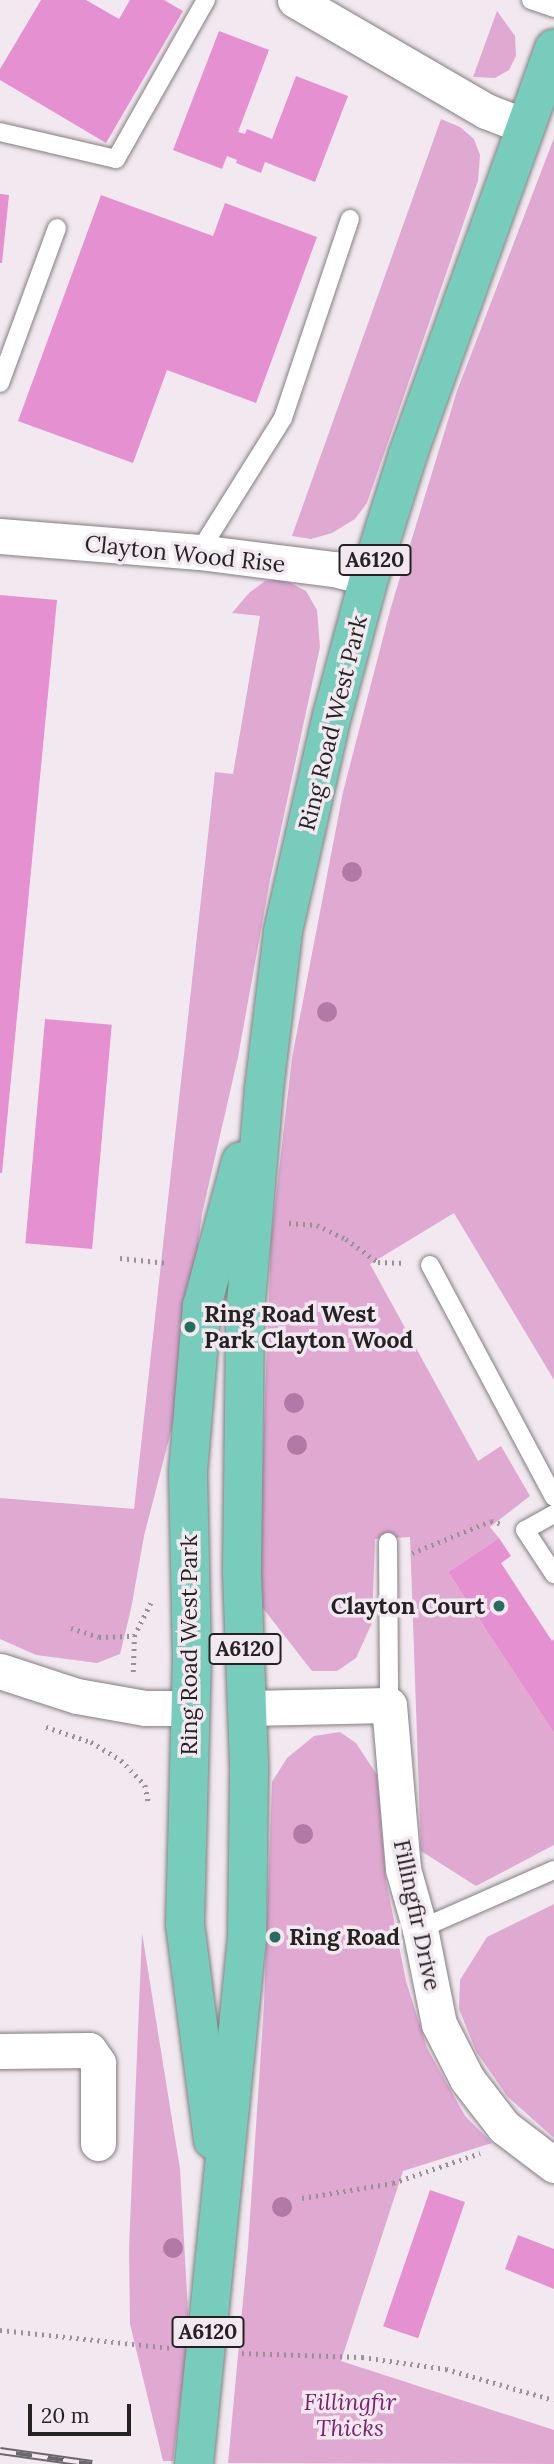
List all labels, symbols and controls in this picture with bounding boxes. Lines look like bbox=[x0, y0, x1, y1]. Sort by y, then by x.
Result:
street label: Clayton Wood Rise bbox=[83, 530, 287, 578]
road number: A6120 bbox=[338, 542, 412, 578]
street label: Ring Road West Park bbox=[293, 612, 373, 834]
place label: Ring Road West Park Clayton Wood bbox=[204, 1300, 413, 1354]
marker: Ring Road West Park Clayton Wood bbox=[182, 1319, 198, 1335]
street label: Ring Road West Park bbox=[175, 1535, 203, 1755]
place label: Clayton Court bbox=[331, 1592, 485, 1620]
marker: Clayton Court bbox=[491, 1598, 507, 1614]
road number: A6120 bbox=[208, 1632, 282, 1666]
street label: Fillingfir Drive bbox=[388, 1837, 446, 1993]
place label: Ring Road bbox=[289, 1923, 400, 1951]
marker: Ring Road bbox=[267, 1929, 283, 1945]
road number: A6120 bbox=[171, 2314, 245, 2350]
park label: Fillingfir Thicks bbox=[304, 2388, 396, 2442]
scale bar bbox=[32, 2390, 135, 2434]
text: 20 m bbox=[41, 2402, 90, 2429]

